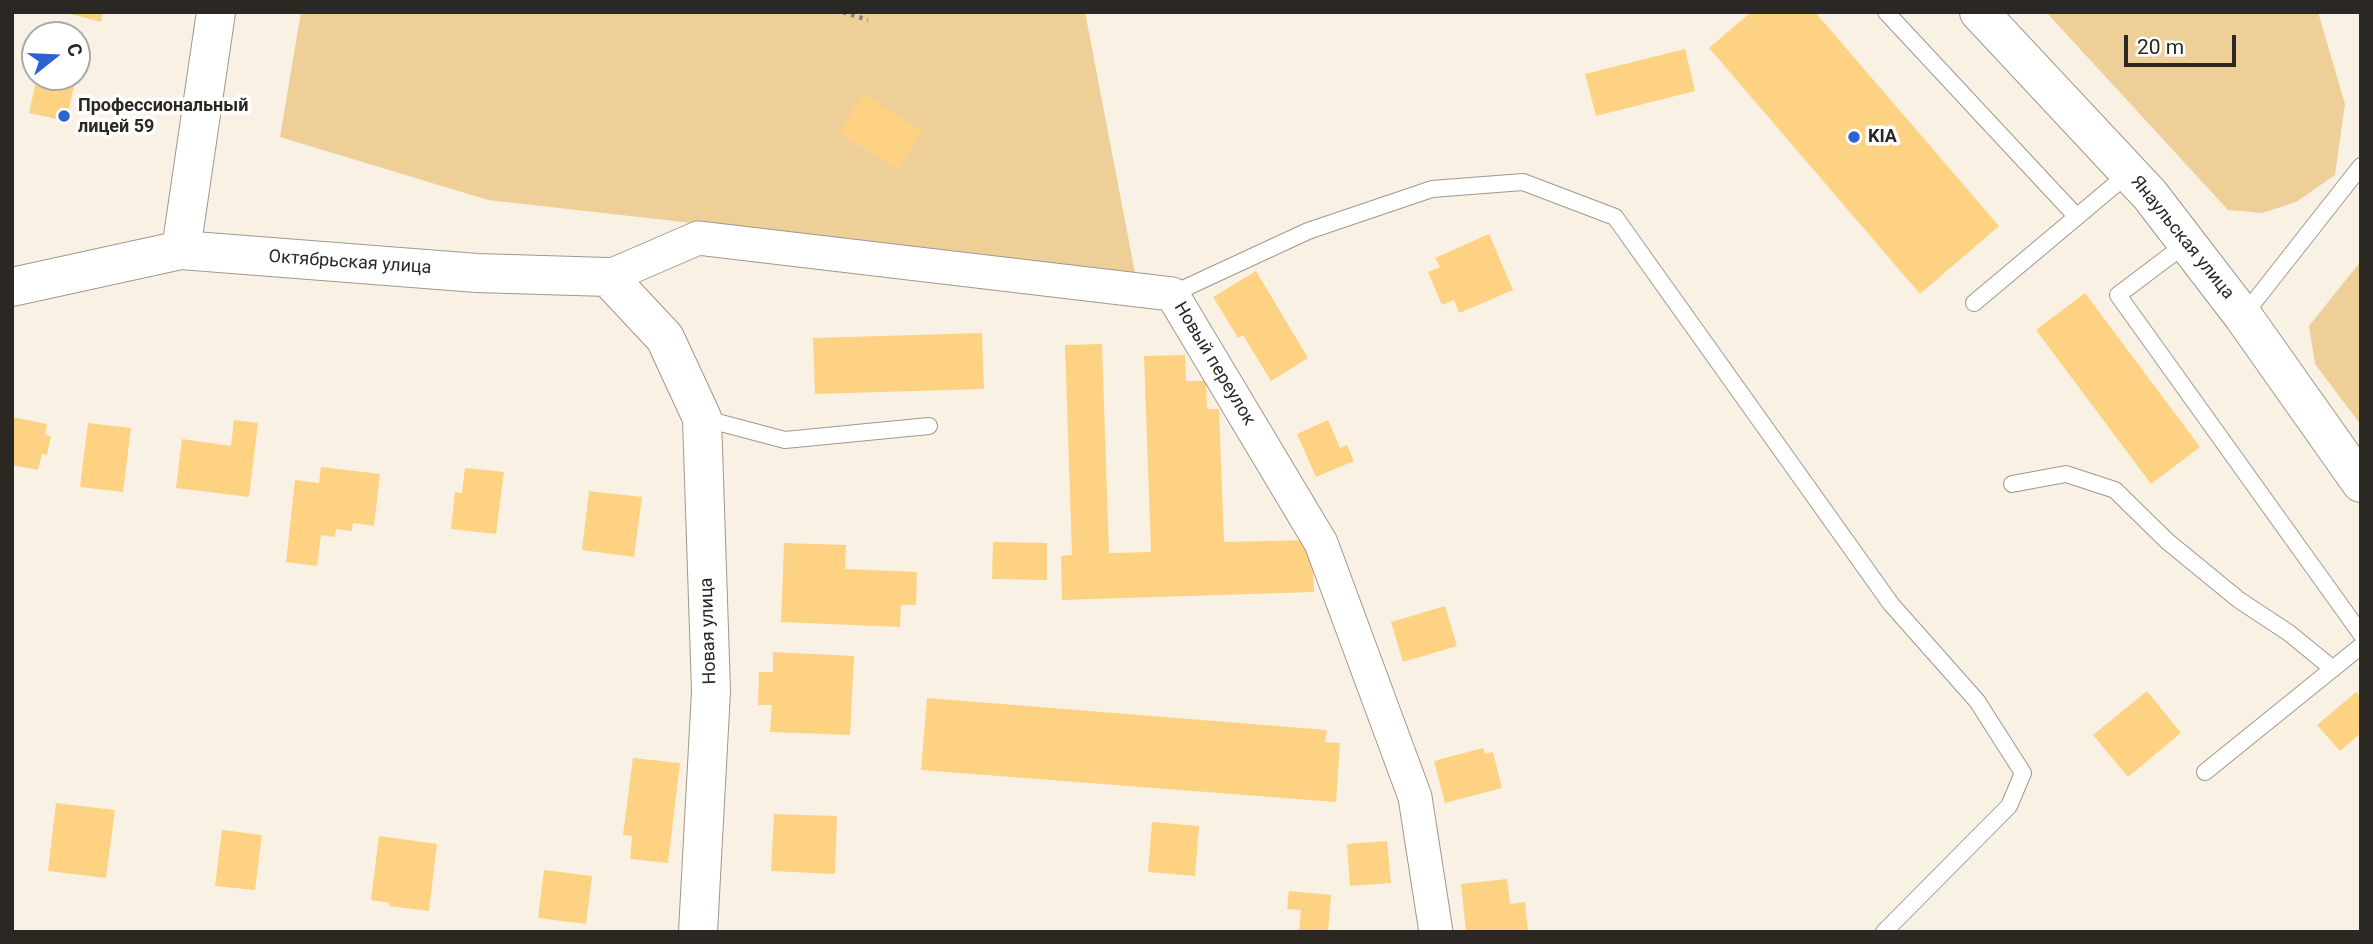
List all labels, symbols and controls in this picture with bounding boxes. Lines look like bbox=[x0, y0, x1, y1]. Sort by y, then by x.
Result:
north arrow bbox=[21, 21, 91, 91]
scale bar bbox=[2128, 21, 2240, 65]
text: 20 m bbox=[2137, 35, 2184, 59]
text: С bbox=[62, 41, 87, 59]
place label: Профессиональный лицей 59 bbox=[78, 95, 248, 138]
marker: Профессиональный лицей 59 bbox=[56, 108, 72, 124]
place label: KIA bbox=[1868, 126, 1897, 148]
marker: KIA bbox=[1846, 129, 1862, 145]
street label: Янаульская улица bbox=[2126, 172, 2238, 304]
street label: Октябрьская улица bbox=[268, 247, 432, 279]
street label: Новый переулок bbox=[1169, 298, 1259, 430]
street label: Новая улица bbox=[696, 577, 722, 685]

